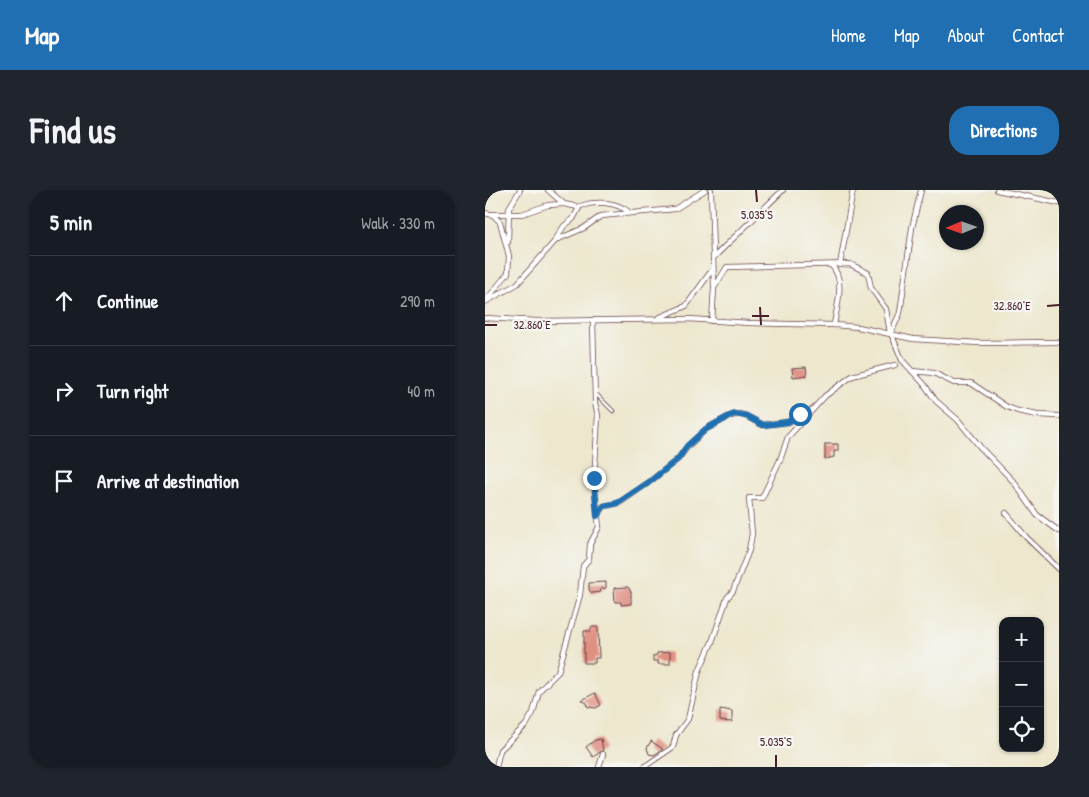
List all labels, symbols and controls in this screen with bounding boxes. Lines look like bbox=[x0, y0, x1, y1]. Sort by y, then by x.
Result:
text: Map bbox=[25, 19, 59, 51]
text: Home bbox=[831, 23, 866, 48]
text: Map bbox=[894, 23, 919, 48]
text: About bbox=[947, 23, 984, 48]
text: Contact bbox=[1012, 23, 1064, 48]
button: Directions bbox=[949, 106, 1059, 155]
text: Find us bbox=[30, 107, 116, 154]
north arrow bbox=[939, 205, 984, 250]
text: 5.035°S bbox=[741, 206, 773, 223]
text: 5 min bbox=[50, 208, 92, 237]
text: Walk · 330 m bbox=[361, 212, 435, 234]
icon: ahead bbox=[50, 287, 78, 315]
text: Continue bbox=[97, 288, 158, 314]
text: 290 m bbox=[400, 290, 435, 312]
text: 32.860°E bbox=[993, 297, 1031, 314]
text: 32.860°E bbox=[513, 316, 551, 333]
icon: right bbox=[50, 377, 78, 405]
text: Turn right bbox=[97, 378, 168, 404]
text: 40 m bbox=[407, 380, 435, 402]
route start bbox=[789, 403, 812, 426]
icon: arrive bbox=[50, 467, 78, 495]
route end bbox=[583, 467, 606, 490]
text: Arrive at destination bbox=[97, 468, 239, 494]
map controls bbox=[999, 617, 1044, 752]
button: + bbox=[999, 617, 1044, 662]
button: − bbox=[999, 662, 1044, 707]
button: locate bbox=[999, 707, 1044, 752]
text: 5.035°S bbox=[760, 733, 792, 750]

